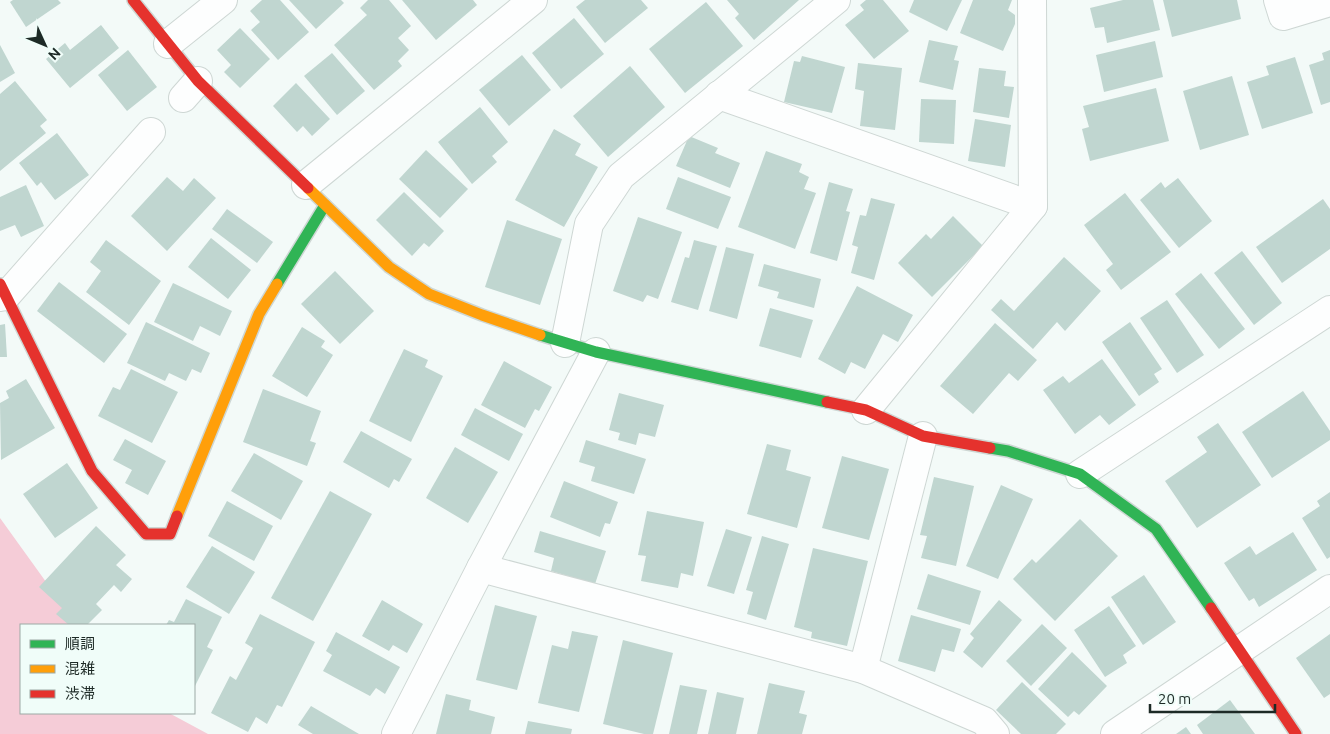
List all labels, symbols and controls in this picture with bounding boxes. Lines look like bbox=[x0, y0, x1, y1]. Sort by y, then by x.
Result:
north arrow bbox=[20, 20, 70, 70]
text: N bbox=[45, 45, 64, 63]
legend bbox=[20, 624, 195, 714]
text: 順調 bbox=[65, 635, 95, 652]
text: 混雑 bbox=[65, 660, 95, 677]
scale bar bbox=[1150, 682, 1275, 714]
text: 渋滞 bbox=[65, 685, 95, 702]
text: 20 m bbox=[1158, 690, 1191, 707]

